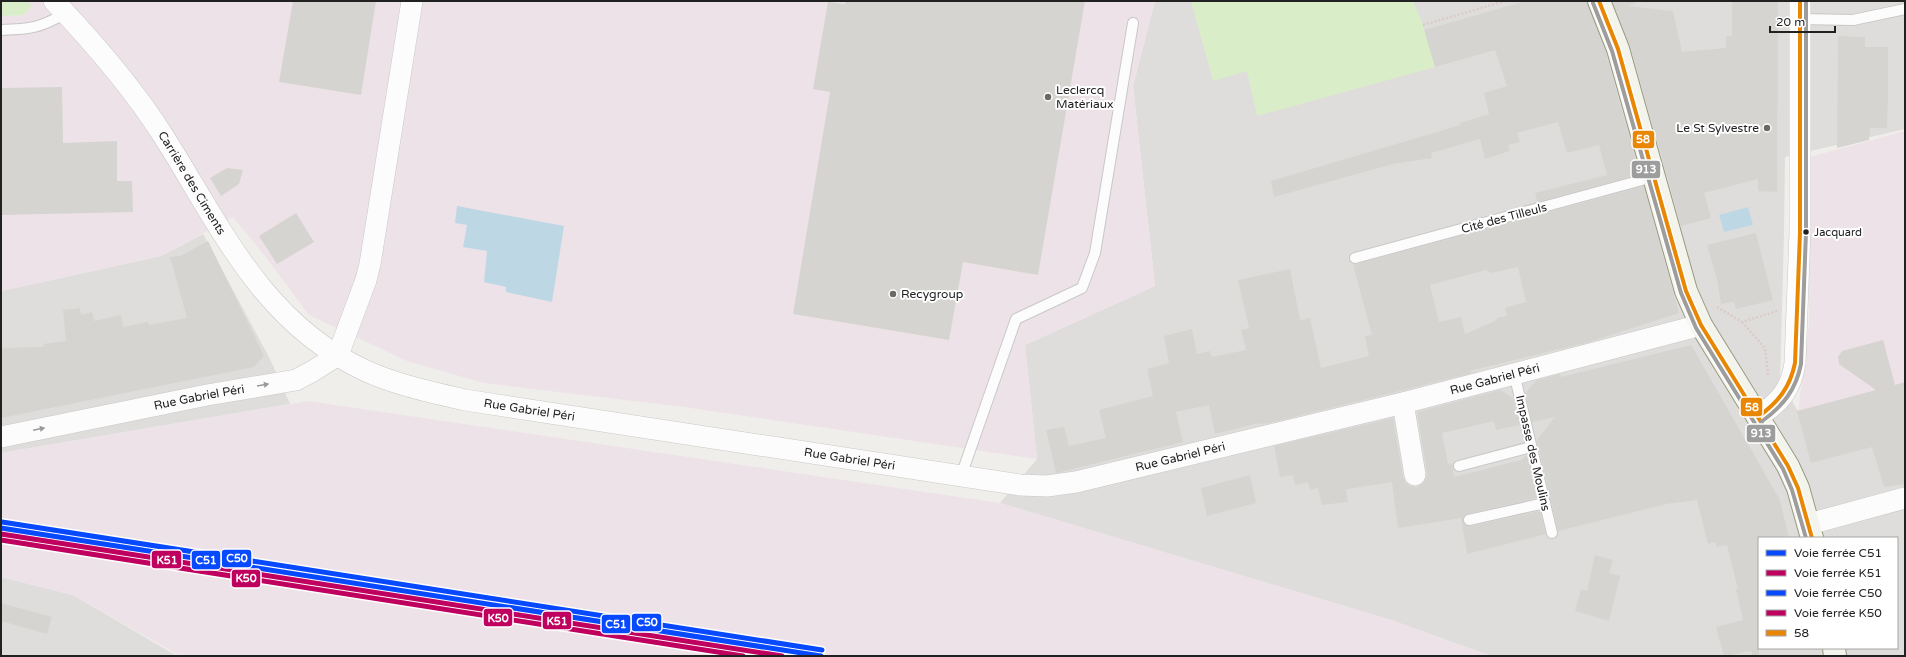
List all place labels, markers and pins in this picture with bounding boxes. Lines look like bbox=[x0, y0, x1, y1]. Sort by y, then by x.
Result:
place label: Leclercq Matériaux bbox=[1056, 83, 1113, 111]
marker: Leclercq Matériaux bbox=[1043, 92, 1053, 102]
place label: Le St Sylvestre bbox=[1676, 121, 1759, 135]
marker: Le St Sylvestre bbox=[1762, 123, 1772, 133]
place label: Jacquard bbox=[1814, 226, 1862, 239]
marker: Jacquard bbox=[1801, 227, 1811, 237]
place label: Recygroup bbox=[901, 287, 963, 301]
marker: Recygroup bbox=[888, 289, 898, 299]

